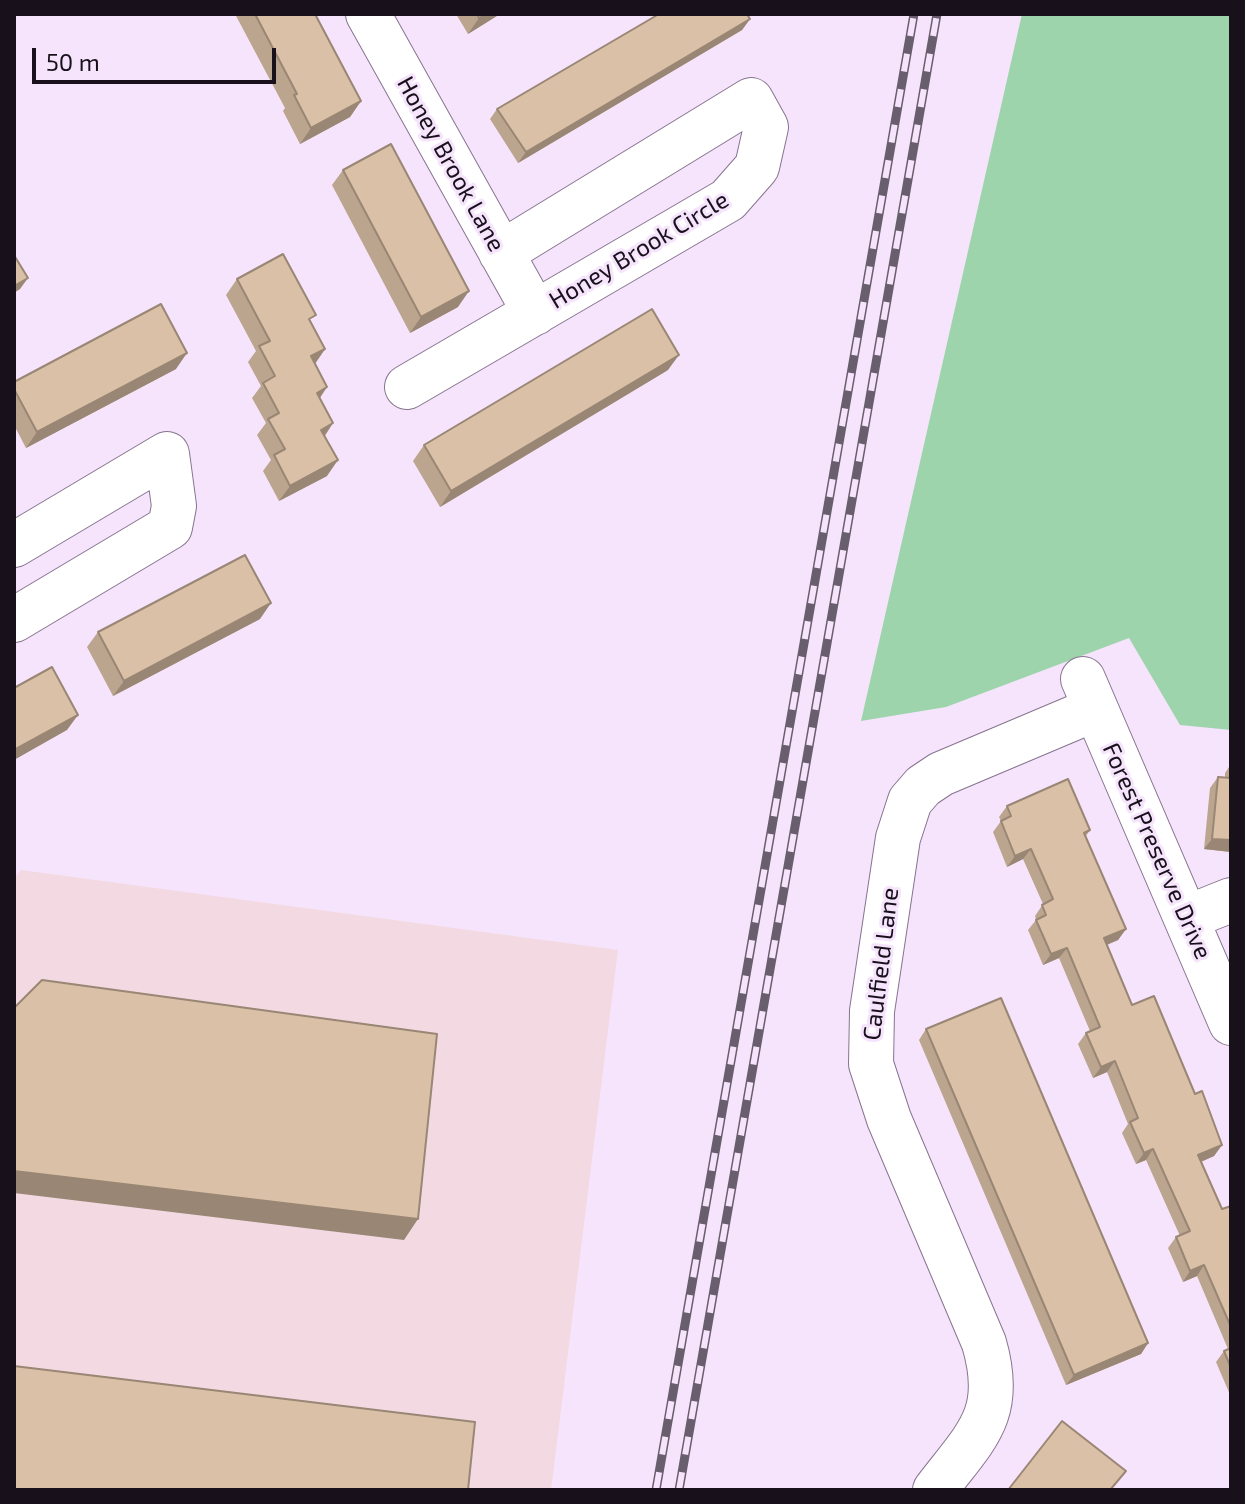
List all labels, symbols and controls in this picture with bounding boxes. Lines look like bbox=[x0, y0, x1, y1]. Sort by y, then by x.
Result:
scale bar bbox=[36, 32, 280, 82]
text: 50 m bbox=[46, 47, 100, 76]
street label: Honey Brook Lane bbox=[391, 71, 511, 257]
street label: Honey Brook Circle bbox=[544, 185, 734, 315]
street label: Forest Preserve Drive bbox=[1096, 738, 1218, 964]
street label: Caulfield Lane bbox=[857, 886, 905, 1042]

